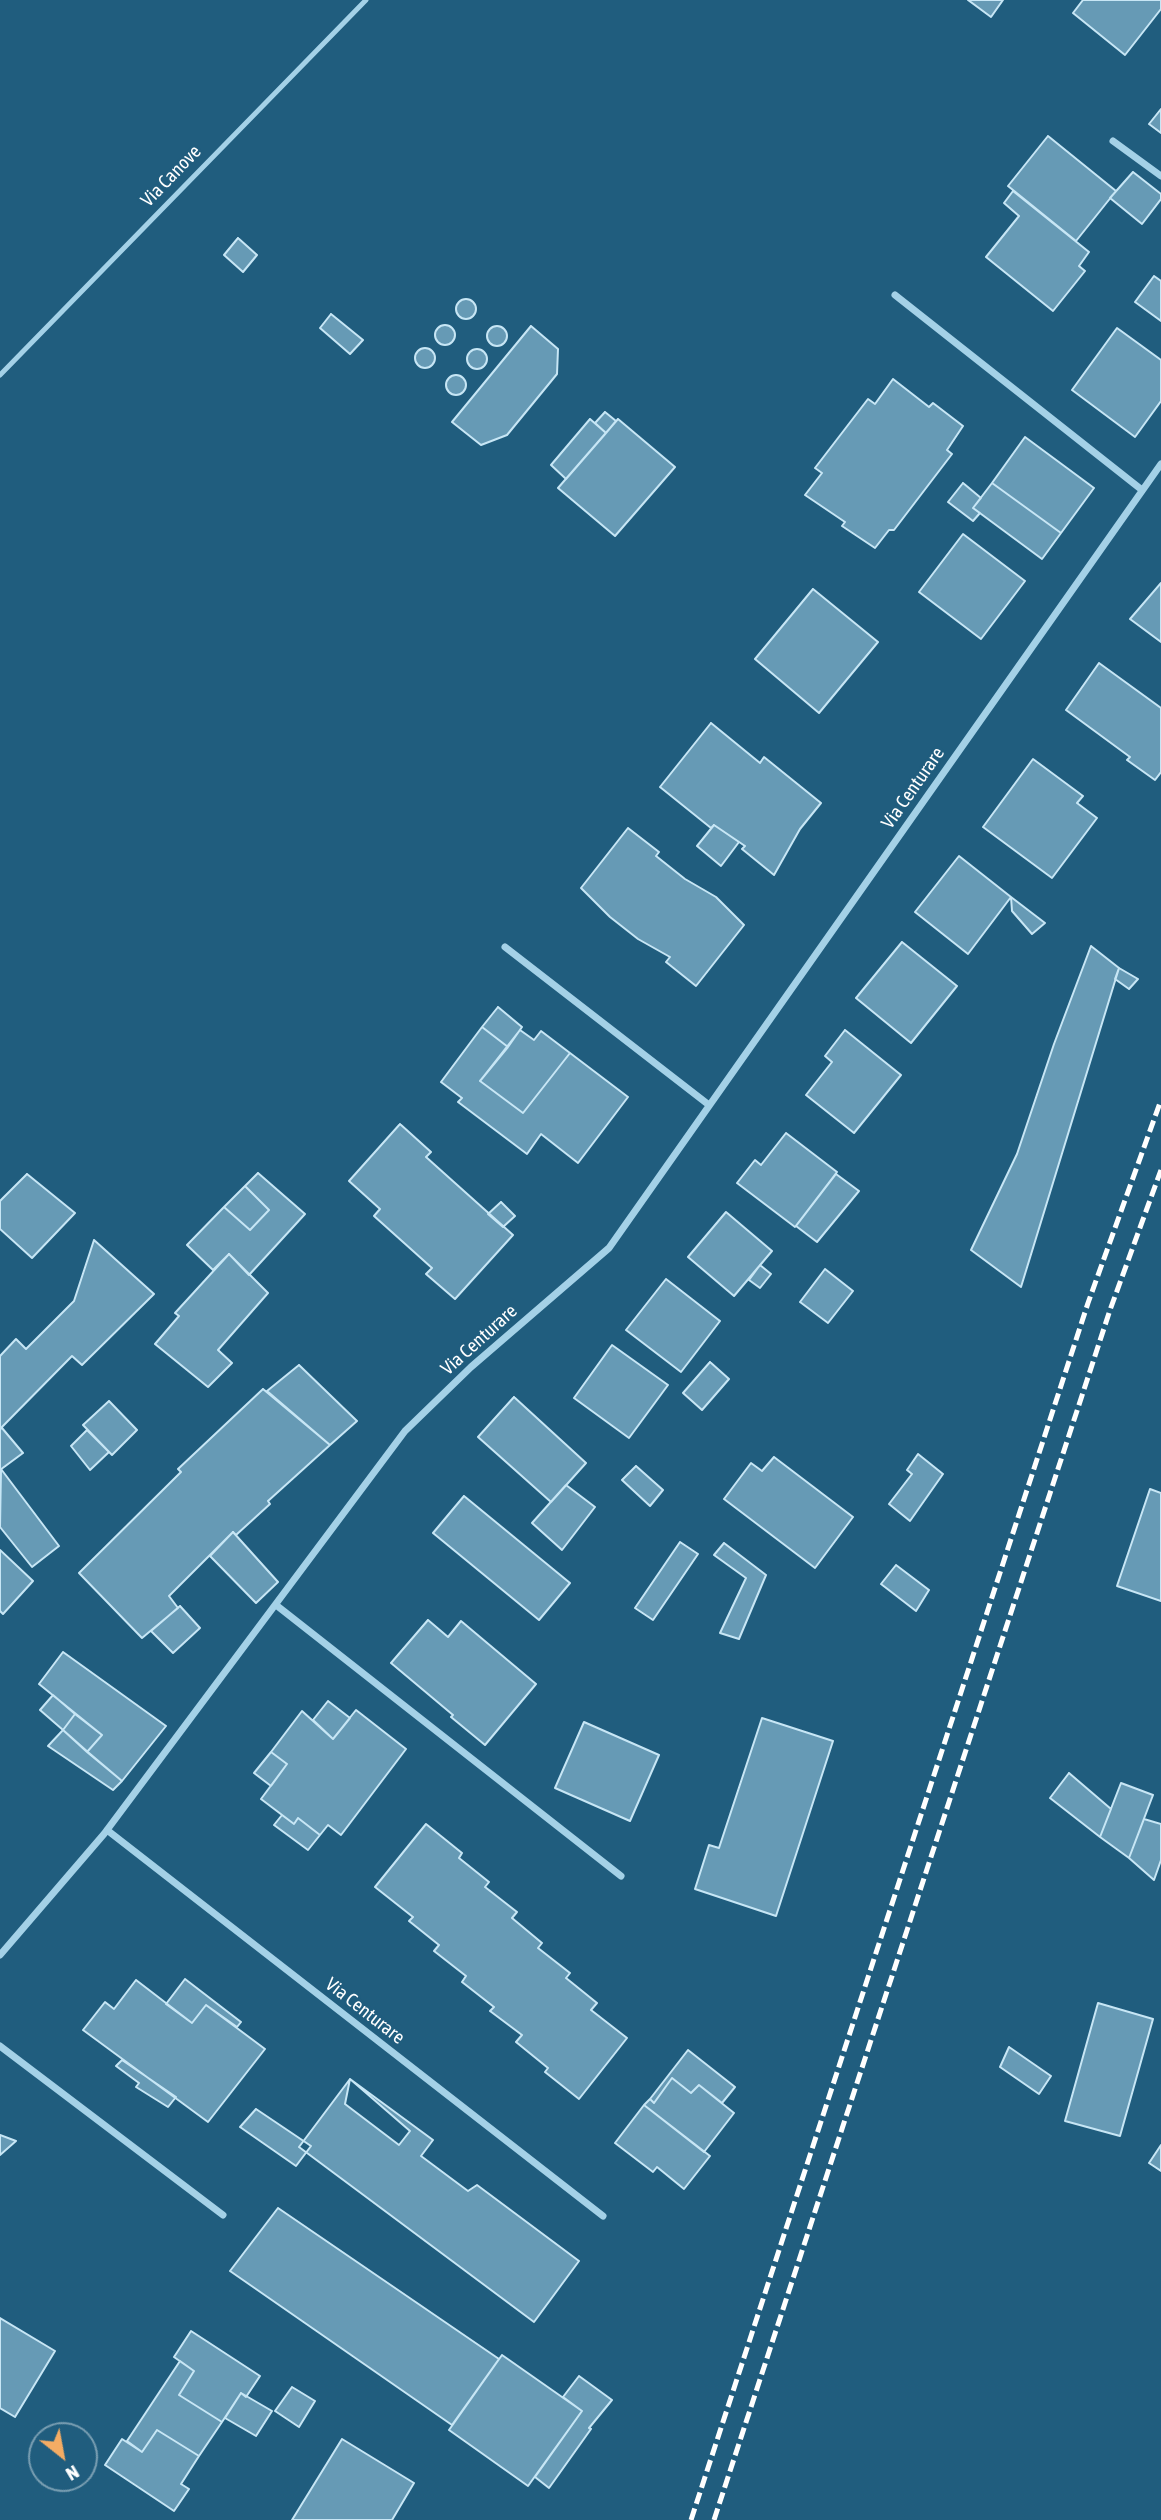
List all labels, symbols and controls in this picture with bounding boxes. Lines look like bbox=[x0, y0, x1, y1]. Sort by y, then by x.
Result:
street label: Via Canove bbox=[136, 140, 206, 212]
street label: Via Centurare bbox=[877, 743, 949, 833]
street label: Via Centurare bbox=[436, 1300, 522, 1380]
street label: Via Centurare bbox=[321, 1973, 409, 2049]
north arrow bbox=[28, 2422, 98, 2492]
text: N bbox=[62, 2461, 83, 2486]

